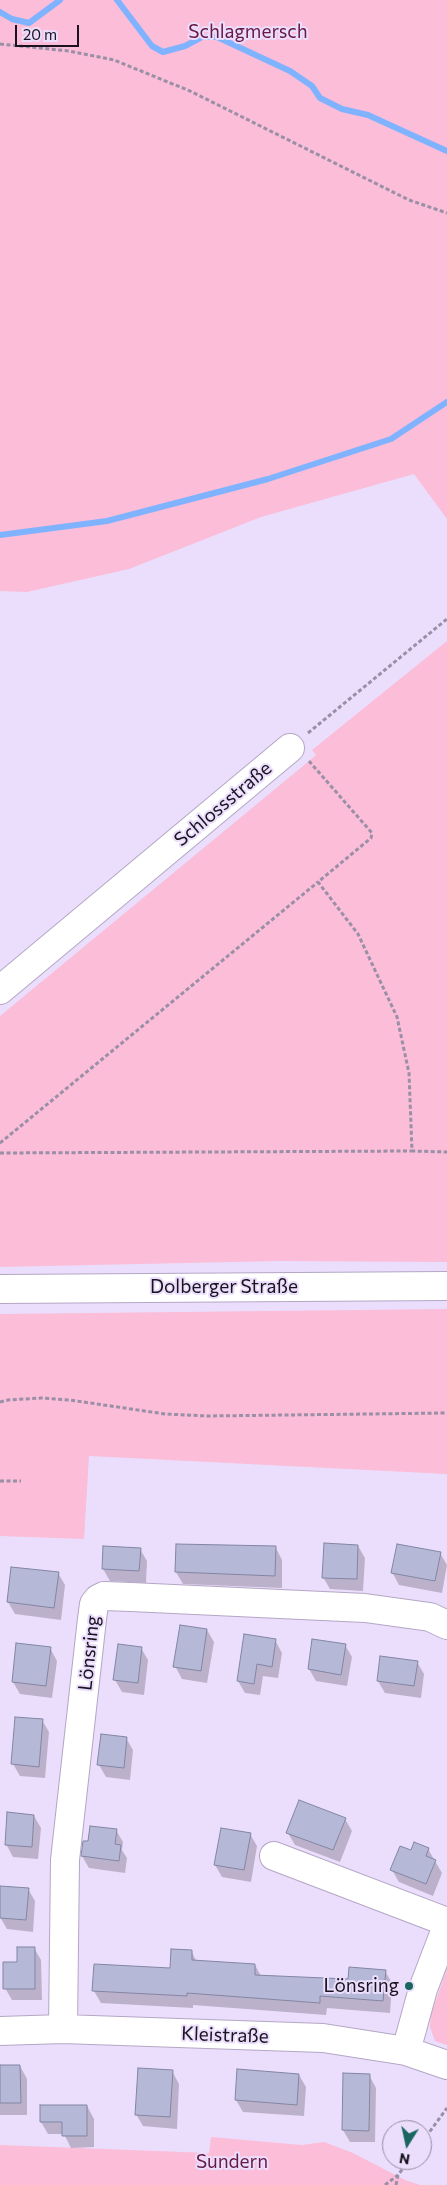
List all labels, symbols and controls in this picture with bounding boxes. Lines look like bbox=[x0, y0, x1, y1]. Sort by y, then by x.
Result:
scale bar bbox=[18, 15, 81, 47]
park label: Schlagmersch bbox=[188, 21, 308, 43]
text: 20 m bbox=[23, 25, 57, 43]
street label: Schlossstraße bbox=[170, 757, 276, 851]
street label: Dolberger Straße bbox=[150, 1276, 298, 1298]
street label: Lönsring bbox=[74, 1614, 104, 1692]
place label: Lönsring bbox=[324, 1975, 399, 1997]
marker: Lönsring bbox=[403, 1980, 415, 1992]
street label: Kleistraße bbox=[181, 2022, 269, 2048]
north arrow bbox=[382, 2120, 432, 2170]
text: N bbox=[398, 2150, 411, 2169]
park label: Sundern bbox=[196, 2151, 268, 2173]

